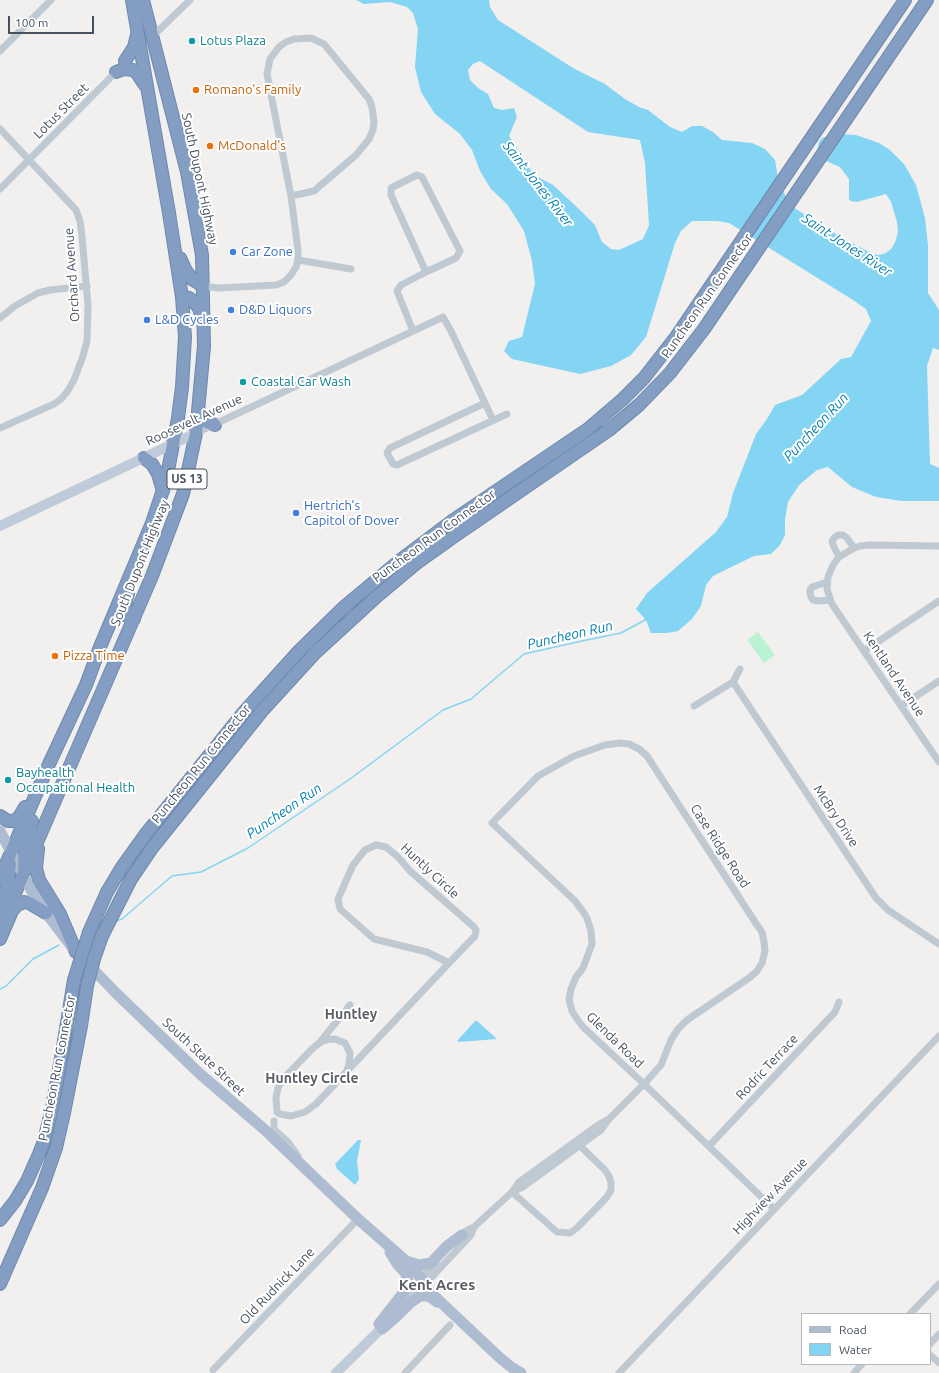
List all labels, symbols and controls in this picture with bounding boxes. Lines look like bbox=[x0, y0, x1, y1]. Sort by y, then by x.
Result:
scale bar bbox=[10, 8, 96, 34]
text: 100 m bbox=[15, 16, 48, 29]
place label: Lotus Plaza bbox=[200, 33, 266, 49]
marker: Lotus Plaza bbox=[187, 36, 197, 46]
street label: Lotus Street bbox=[30, 80, 92, 142]
place label: Romano's Family bbox=[204, 82, 301, 98]
marker: Romano's Family bbox=[191, 85, 201, 95]
street label: South Dupont Highway bbox=[178, 111, 222, 247]
place label: McDonald's bbox=[218, 138, 286, 154]
water label: Saint Jones River bbox=[499, 138, 577, 230]
marker: McDonald's bbox=[205, 141, 215, 151]
water label: Saint Jones River bbox=[799, 210, 895, 280]
street label: Orchard Avenue bbox=[61, 227, 83, 323]
street label: Puncheon Run Connector bbox=[658, 231, 756, 361]
place label: Car Zone bbox=[241, 244, 293, 260]
marker: Car Zone bbox=[228, 247, 238, 257]
place label: D&D Liquors bbox=[239, 302, 312, 318]
marker: D&D Liquors bbox=[226, 305, 236, 315]
place label: L&D Cycles bbox=[155, 312, 219, 328]
marker: L&D Cycles bbox=[142, 315, 152, 325]
place label: Coastal Car Wash bbox=[251, 374, 351, 390]
marker: Coastal Car Wash bbox=[238, 377, 248, 387]
water label: Puncheon Run bbox=[780, 389, 852, 465]
street label: Roosevelt Avenue bbox=[143, 391, 245, 449]
road number: US 13 bbox=[167, 469, 207, 489]
street label: Puncheon Run Connector bbox=[369, 486, 499, 586]
street label: South Dupont Highway bbox=[108, 498, 172, 628]
place label: Hertrich’s Capitol of Dover bbox=[304, 498, 399, 529]
marker: Hertrich’s Capitol of Dover bbox=[291, 508, 301, 518]
water label: Puncheon Run bbox=[526, 617, 614, 653]
street label: Kentland Avenue bbox=[860, 628, 928, 720]
place label: Pizza Time bbox=[63, 648, 125, 664]
marker: Pizza Time bbox=[50, 651, 60, 661]
street label: Puncheon Run Connector bbox=[148, 701, 254, 827]
place label: Bayhealth Occupational Health bbox=[16, 765, 135, 796]
marker: Bayhealth Occupational Health bbox=[3, 775, 13, 785]
water label: Puncheon Run bbox=[243, 780, 325, 842]
street label: McBry Drive bbox=[810, 782, 862, 850]
street label: Case Ridge Road bbox=[687, 801, 753, 891]
street label: Huntly Circle bbox=[398, 840, 462, 902]
street label: Puncheon Run Connector bbox=[35, 994, 79, 1142]
district label: Huntley bbox=[325, 1006, 377, 1022]
street label: Glenda Road bbox=[583, 1009, 647, 1071]
street label: South State Street bbox=[159, 1015, 249, 1099]
street label: Rodric Terrace bbox=[733, 1031, 801, 1103]
district label: Huntley Circle bbox=[265, 1070, 359, 1086]
street label: Highview Avenue bbox=[729, 1154, 811, 1238]
street label: Old Rudnick Lane bbox=[236, 1244, 318, 1328]
district label: Kent Acres bbox=[399, 1276, 475, 1294]
legend bbox=[801, 1313, 931, 1365]
text: Road bbox=[839, 1323, 867, 1336]
text: Water bbox=[839, 1343, 872, 1356]

